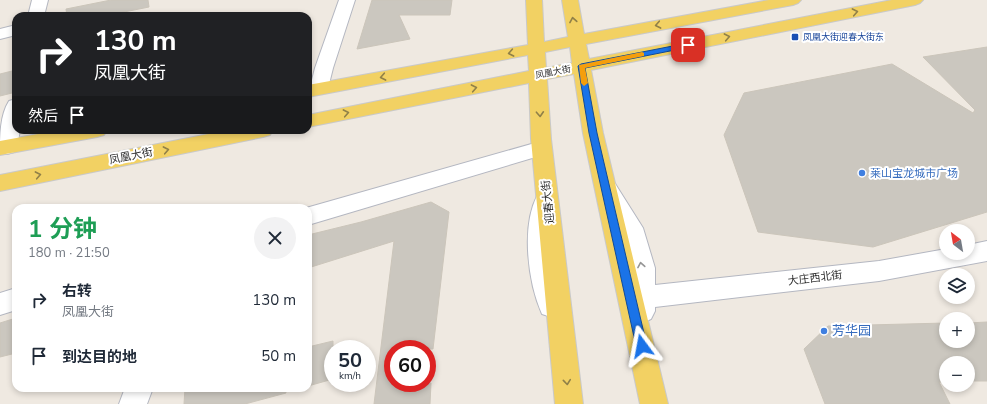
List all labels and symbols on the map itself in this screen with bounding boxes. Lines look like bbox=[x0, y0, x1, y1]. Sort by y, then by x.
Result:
one-way arrow bbox=[851, 8, 858, 17]
one-way arrow bbox=[569, 17, 578, 23]
one-way arrow bbox=[655, 20, 661, 29]
pin bbox=[671, 28, 705, 62]
place label: 凤凰大街迎春大街东 bbox=[803, 31, 884, 43]
marker: 凤凰大街迎春大街东 bbox=[790, 32, 800, 42]
one-way arrow bbox=[724, 34, 730, 42]
one-way arrow bbox=[508, 48, 514, 56]
street label: 凤凰大街 bbox=[534, 63, 572, 81]
one-way arrow bbox=[380, 72, 386, 80]
one-way arrow bbox=[471, 84, 477, 92]
one-way arrow bbox=[343, 110, 349, 118]
one-way arrow bbox=[536, 111, 544, 117]
street label: 凤凰大街 bbox=[108, 144, 154, 168]
one-way arrow bbox=[163, 146, 169, 154]
place label: 莱山宝龙城市广场 bbox=[870, 166, 958, 181]
marker: 莱山宝龙城市广场 bbox=[857, 168, 867, 178]
one-way arrow bbox=[35, 171, 41, 180]
street label: 迎春大街 bbox=[538, 179, 558, 225]
north arrow bbox=[939, 224, 975, 260]
one-way arrow bbox=[638, 262, 646, 268]
street label: 大庄西北街 bbox=[787, 267, 843, 289]
place label: 芳华园 bbox=[832, 322, 871, 340]
position arrow bbox=[621, 325, 663, 367]
marker: 芳华园 bbox=[819, 326, 829, 336]
speed limit sign: 60 bbox=[384, 340, 436, 392]
one-way arrow bbox=[562, 379, 571, 385]

